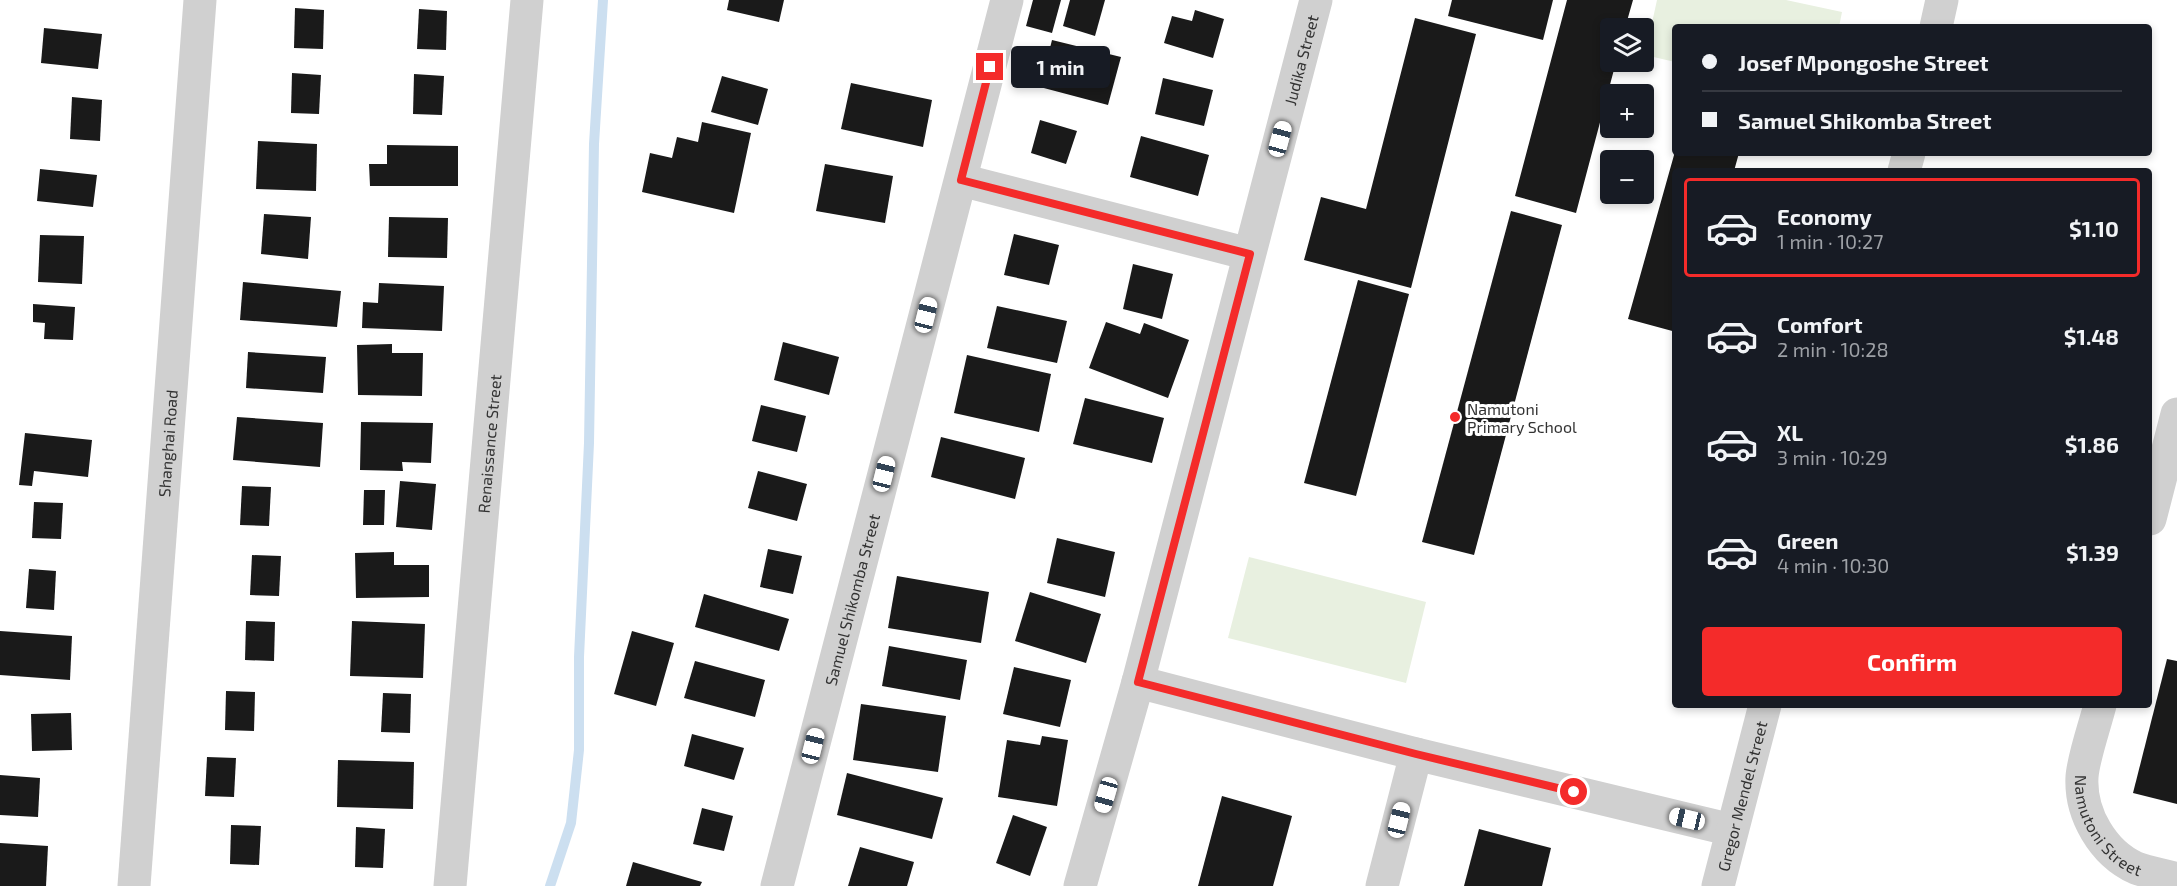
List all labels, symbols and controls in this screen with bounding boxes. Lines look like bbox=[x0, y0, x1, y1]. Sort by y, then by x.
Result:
street label: Judika Street bbox=[1279, 13, 1321, 107]
map controls bbox=[1600, 18, 1654, 204]
button: layers bbox=[1600, 18, 1654, 72]
callout: 1 min bbox=[1011, 46, 1110, 88]
text: Josef Mpongoshe Street bbox=[1738, 49, 1989, 75]
route end bbox=[976, 53, 1003, 80]
text: 1 min bbox=[1036, 55, 1085, 79]
button: + bbox=[1600, 84, 1654, 138]
text: Samuel Shikomba Street bbox=[1738, 107, 1991, 133]
car bbox=[1267, 119, 1293, 159]
button: − bbox=[1600, 150, 1654, 204]
icon: car bbox=[1705, 201, 1759, 255]
text: Economy bbox=[1777, 203, 1872, 229]
text: $1.10 bbox=[2069, 215, 2119, 241]
text: 1 min · 10:27 bbox=[1777, 229, 1883, 253]
car bbox=[913, 295, 939, 335]
icon: car bbox=[1705, 309, 1759, 363]
text: Comfort bbox=[1777, 311, 1862, 337]
text: $1.48 bbox=[2064, 323, 2119, 349]
text: 2 min · 10:28 bbox=[1777, 337, 1889, 361]
street label: Renaissance Street bbox=[473, 373, 504, 514]
street label: Shanghai Road bbox=[154, 389, 180, 498]
place label: Namutoni Primary School bbox=[1467, 399, 1577, 436]
marker: Namutoni Primary School bbox=[1448, 410, 1462, 424]
icon: car bbox=[1705, 417, 1759, 471]
text: XL bbox=[1777, 419, 1803, 445]
text: $1.86 bbox=[2065, 431, 2119, 457]
text: 3 min · 10:29 bbox=[1777, 445, 1888, 469]
car bbox=[871, 454, 897, 494]
street label: Samuel Shikomba Street bbox=[820, 512, 883, 687]
icon: car bbox=[1705, 525, 1759, 579]
text: Green bbox=[1777, 527, 1839, 553]
text: $1.39 bbox=[2066, 539, 2119, 565]
text: 4 min · 10:30 bbox=[1777, 553, 1889, 577]
button: Confirm bbox=[1702, 627, 2122, 696]
street label: Gregor Mendel Street bbox=[1713, 719, 1770, 873]
car bbox=[800, 726, 826, 766]
car bbox=[1092, 775, 1120, 815]
street label: Namutoni Street bbox=[2072, 775, 2145, 879]
route start bbox=[1560, 778, 1587, 805]
car bbox=[1386, 800, 1412, 840]
car bbox=[1667, 806, 1707, 832]

